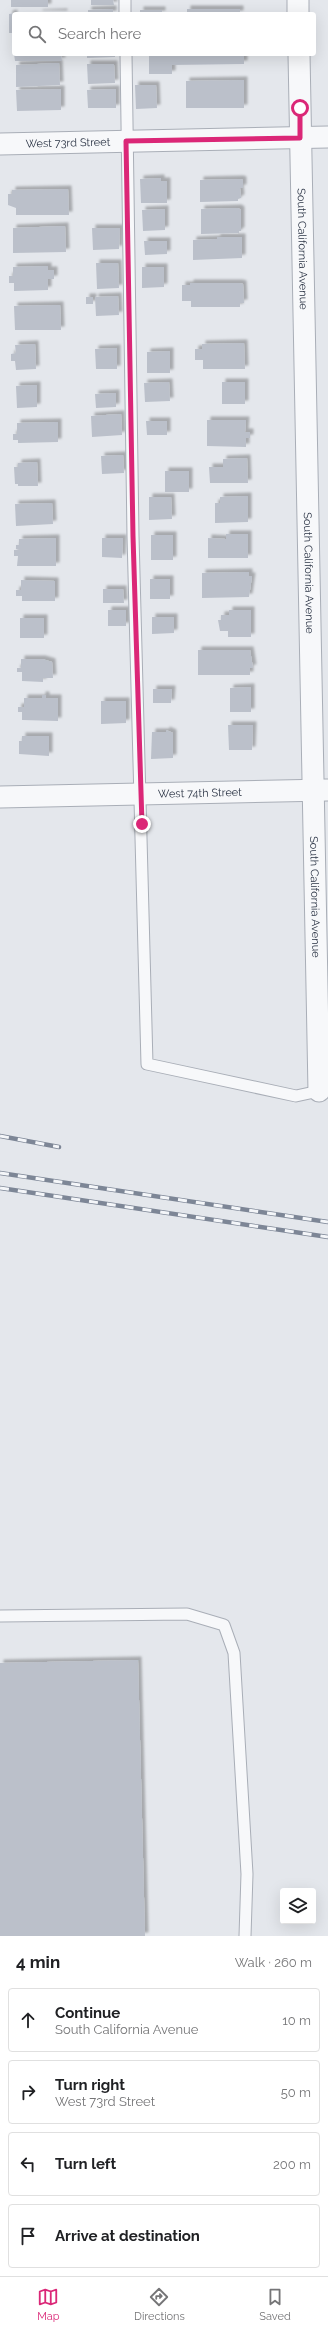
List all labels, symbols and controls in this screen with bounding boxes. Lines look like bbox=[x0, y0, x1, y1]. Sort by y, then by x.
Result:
search box bbox=[12, 12, 316, 56]
icon: search bbox=[26, 23, 48, 45]
text: Search here bbox=[58, 25, 141, 43]
route start bbox=[291, 99, 309, 117]
street label: West 73rd Street bbox=[25, 135, 111, 150]
street label: South California Avenue bbox=[295, 188, 310, 310]
street label: South California Avenue bbox=[301, 512, 317, 634]
street label: West 74th Street bbox=[158, 785, 242, 800]
route end bbox=[133, 815, 151, 833]
street label: South California Avenue bbox=[308, 836, 323, 958]
map controls bbox=[280, 1888, 316, 1924]
button: layers bbox=[280, 1888, 316, 1924]
text: 4 min bbox=[16, 1952, 60, 1972]
text: Walk · 260 m bbox=[235, 1955, 312, 1970]
text: Continue bbox=[55, 2004, 120, 2022]
icon: ahead bbox=[17, 2009, 39, 2031]
text: 10 m bbox=[282, 2013, 311, 2028]
text: South California Avenue bbox=[55, 2022, 198, 2037]
text: Turn right bbox=[55, 2076, 125, 2094]
icon: right bbox=[17, 2081, 39, 2103]
text: 50 m bbox=[281, 2085, 311, 2100]
text: West 73rd Street bbox=[55, 2094, 155, 2109]
icon: left bbox=[17, 2153, 39, 2175]
text: Turn left bbox=[55, 2155, 116, 2173]
text: 200 m bbox=[273, 2157, 311, 2172]
icon: arrive bbox=[17, 2225, 39, 2247]
text: Arrive at destination bbox=[55, 2227, 200, 2245]
tab: Map bbox=[37, 2286, 60, 2323]
tab: Directions bbox=[134, 2286, 185, 2323]
tab: Saved bbox=[259, 2286, 291, 2323]

